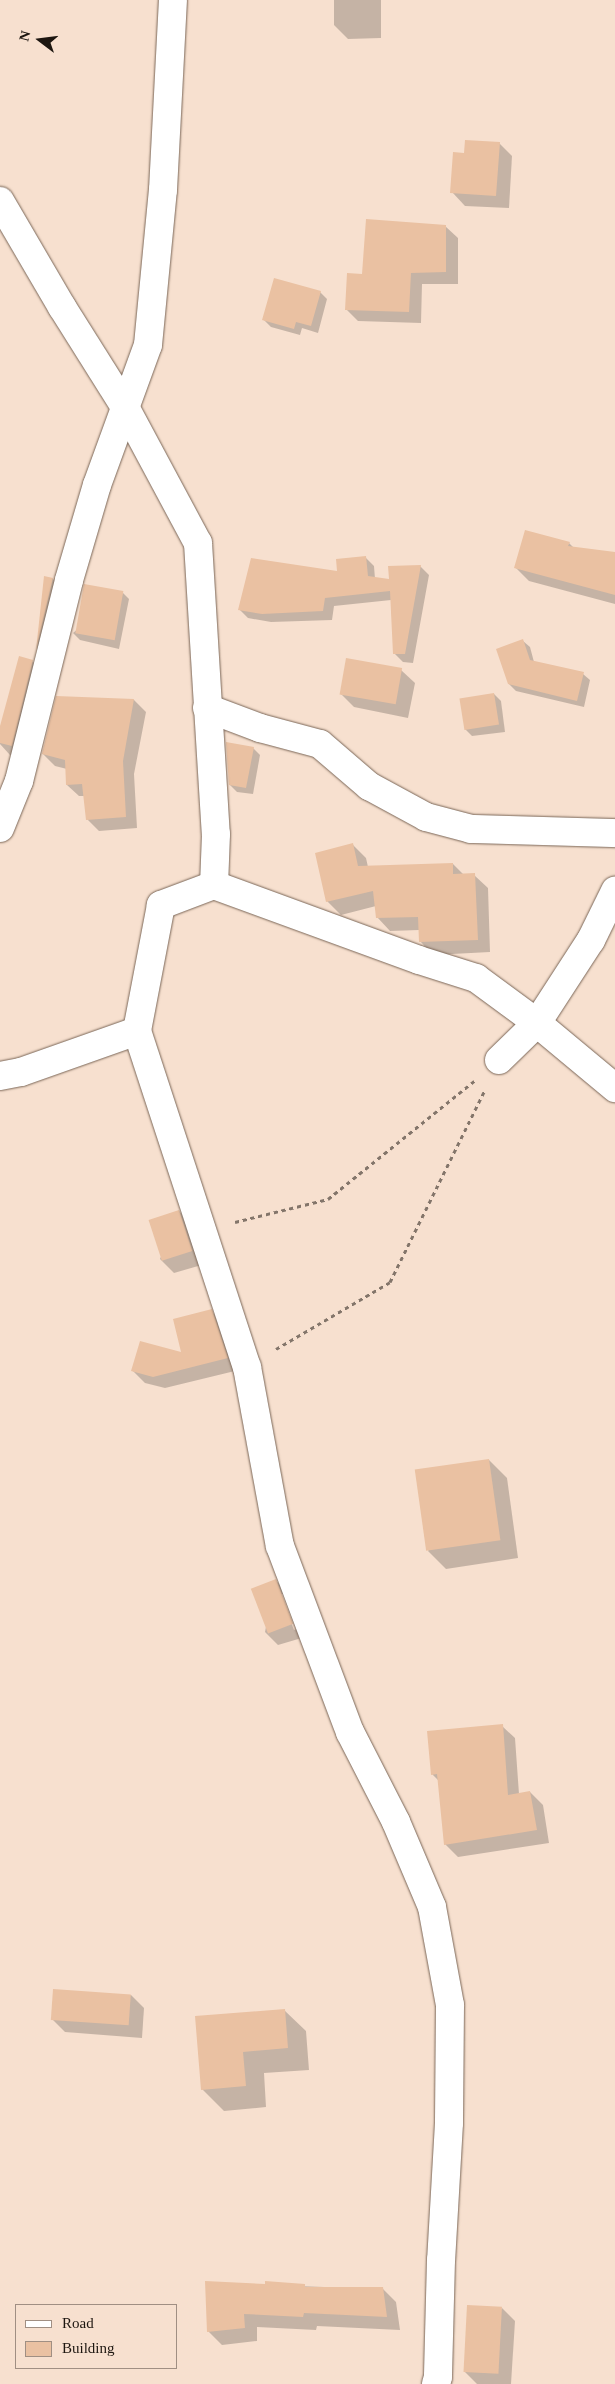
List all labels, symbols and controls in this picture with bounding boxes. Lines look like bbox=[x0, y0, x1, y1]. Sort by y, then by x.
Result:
north arrow bbox=[15, 15, 65, 65]
text: N bbox=[16, 29, 34, 43]
legend bbox=[15, 2304, 178, 2369]
text: Road bbox=[62, 2315, 94, 2331]
text: Building bbox=[62, 2340, 115, 2356]

